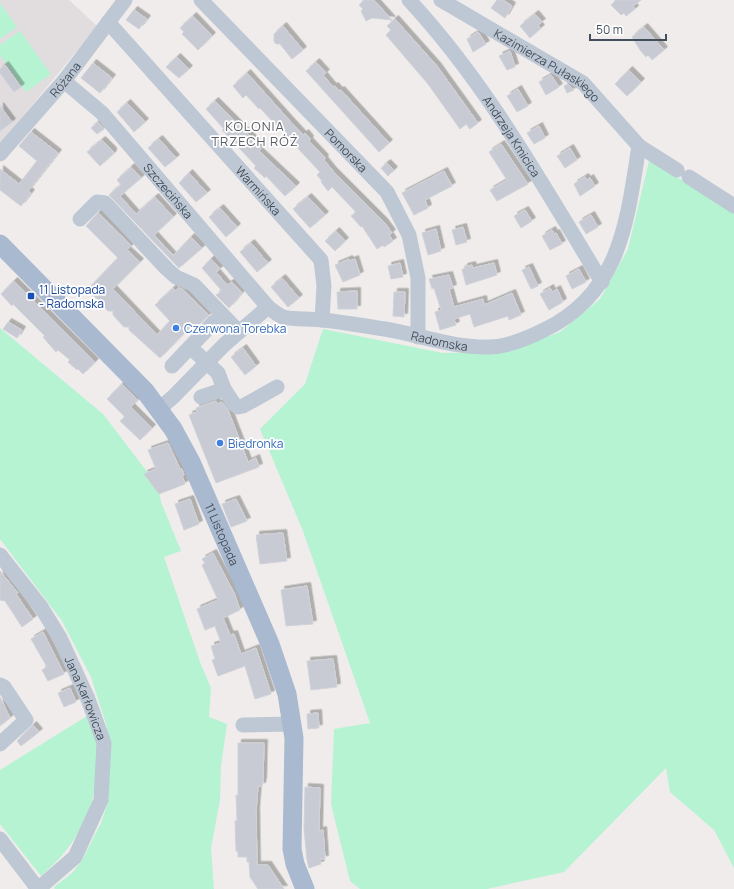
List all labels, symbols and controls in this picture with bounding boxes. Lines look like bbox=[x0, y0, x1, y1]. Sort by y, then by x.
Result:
scale bar bbox=[590, 16, 666, 42]
text: 50 m bbox=[596, 21, 623, 38]
street label: Kazimierza Pułaskiego bbox=[491, 24, 604, 105]
street label: Różana bbox=[45, 58, 84, 101]
street label: Andrzeja Kmicica bbox=[479, 92, 545, 180]
district label: KOLONIA TRZECH RÓŻ bbox=[211, 117, 299, 150]
street label: Pomorska bbox=[321, 125, 372, 176]
street label: Szczecińska bbox=[140, 159, 197, 222]
street label: Warmińska bbox=[232, 162, 285, 219]
place label: 11 Listopada - Radomska bbox=[39, 281, 105, 312]
marker: 11 Listopada - Radomska bbox=[26, 291, 36, 301]
place label: Czerwona Torebka bbox=[184, 320, 286, 337]
marker: Czerwona Torebka bbox=[171, 323, 181, 333]
street label: Radomska bbox=[409, 326, 469, 355]
place label: Biedronka bbox=[228, 435, 283, 452]
marker: Biedronka bbox=[215, 438, 225, 448]
street label: 11 Listopada bbox=[201, 500, 243, 568]
street label: Jana Karłowicza bbox=[61, 653, 111, 742]

